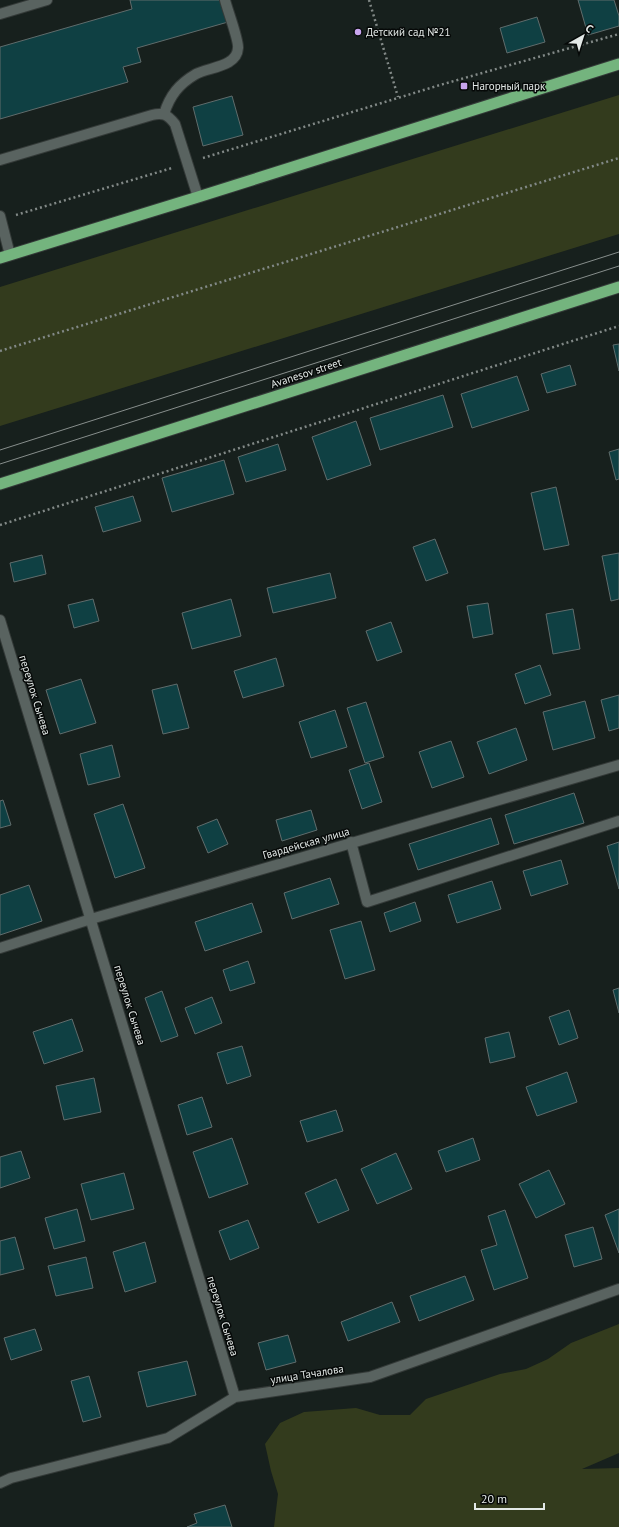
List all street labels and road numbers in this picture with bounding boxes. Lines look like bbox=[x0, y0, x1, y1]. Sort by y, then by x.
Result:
street label: Avanesov street bbox=[269, 355, 343, 391]
street label: переулок Сычева bbox=[16, 653, 54, 737]
street label: Гвардейская улица bbox=[261, 824, 351, 862]
street label: переулок Сычева bbox=[111, 963, 149, 1047]
street label: переулок Сычева bbox=[204, 1274, 242, 1358]
street label: улица Тачалова bbox=[269, 1361, 345, 1387]

